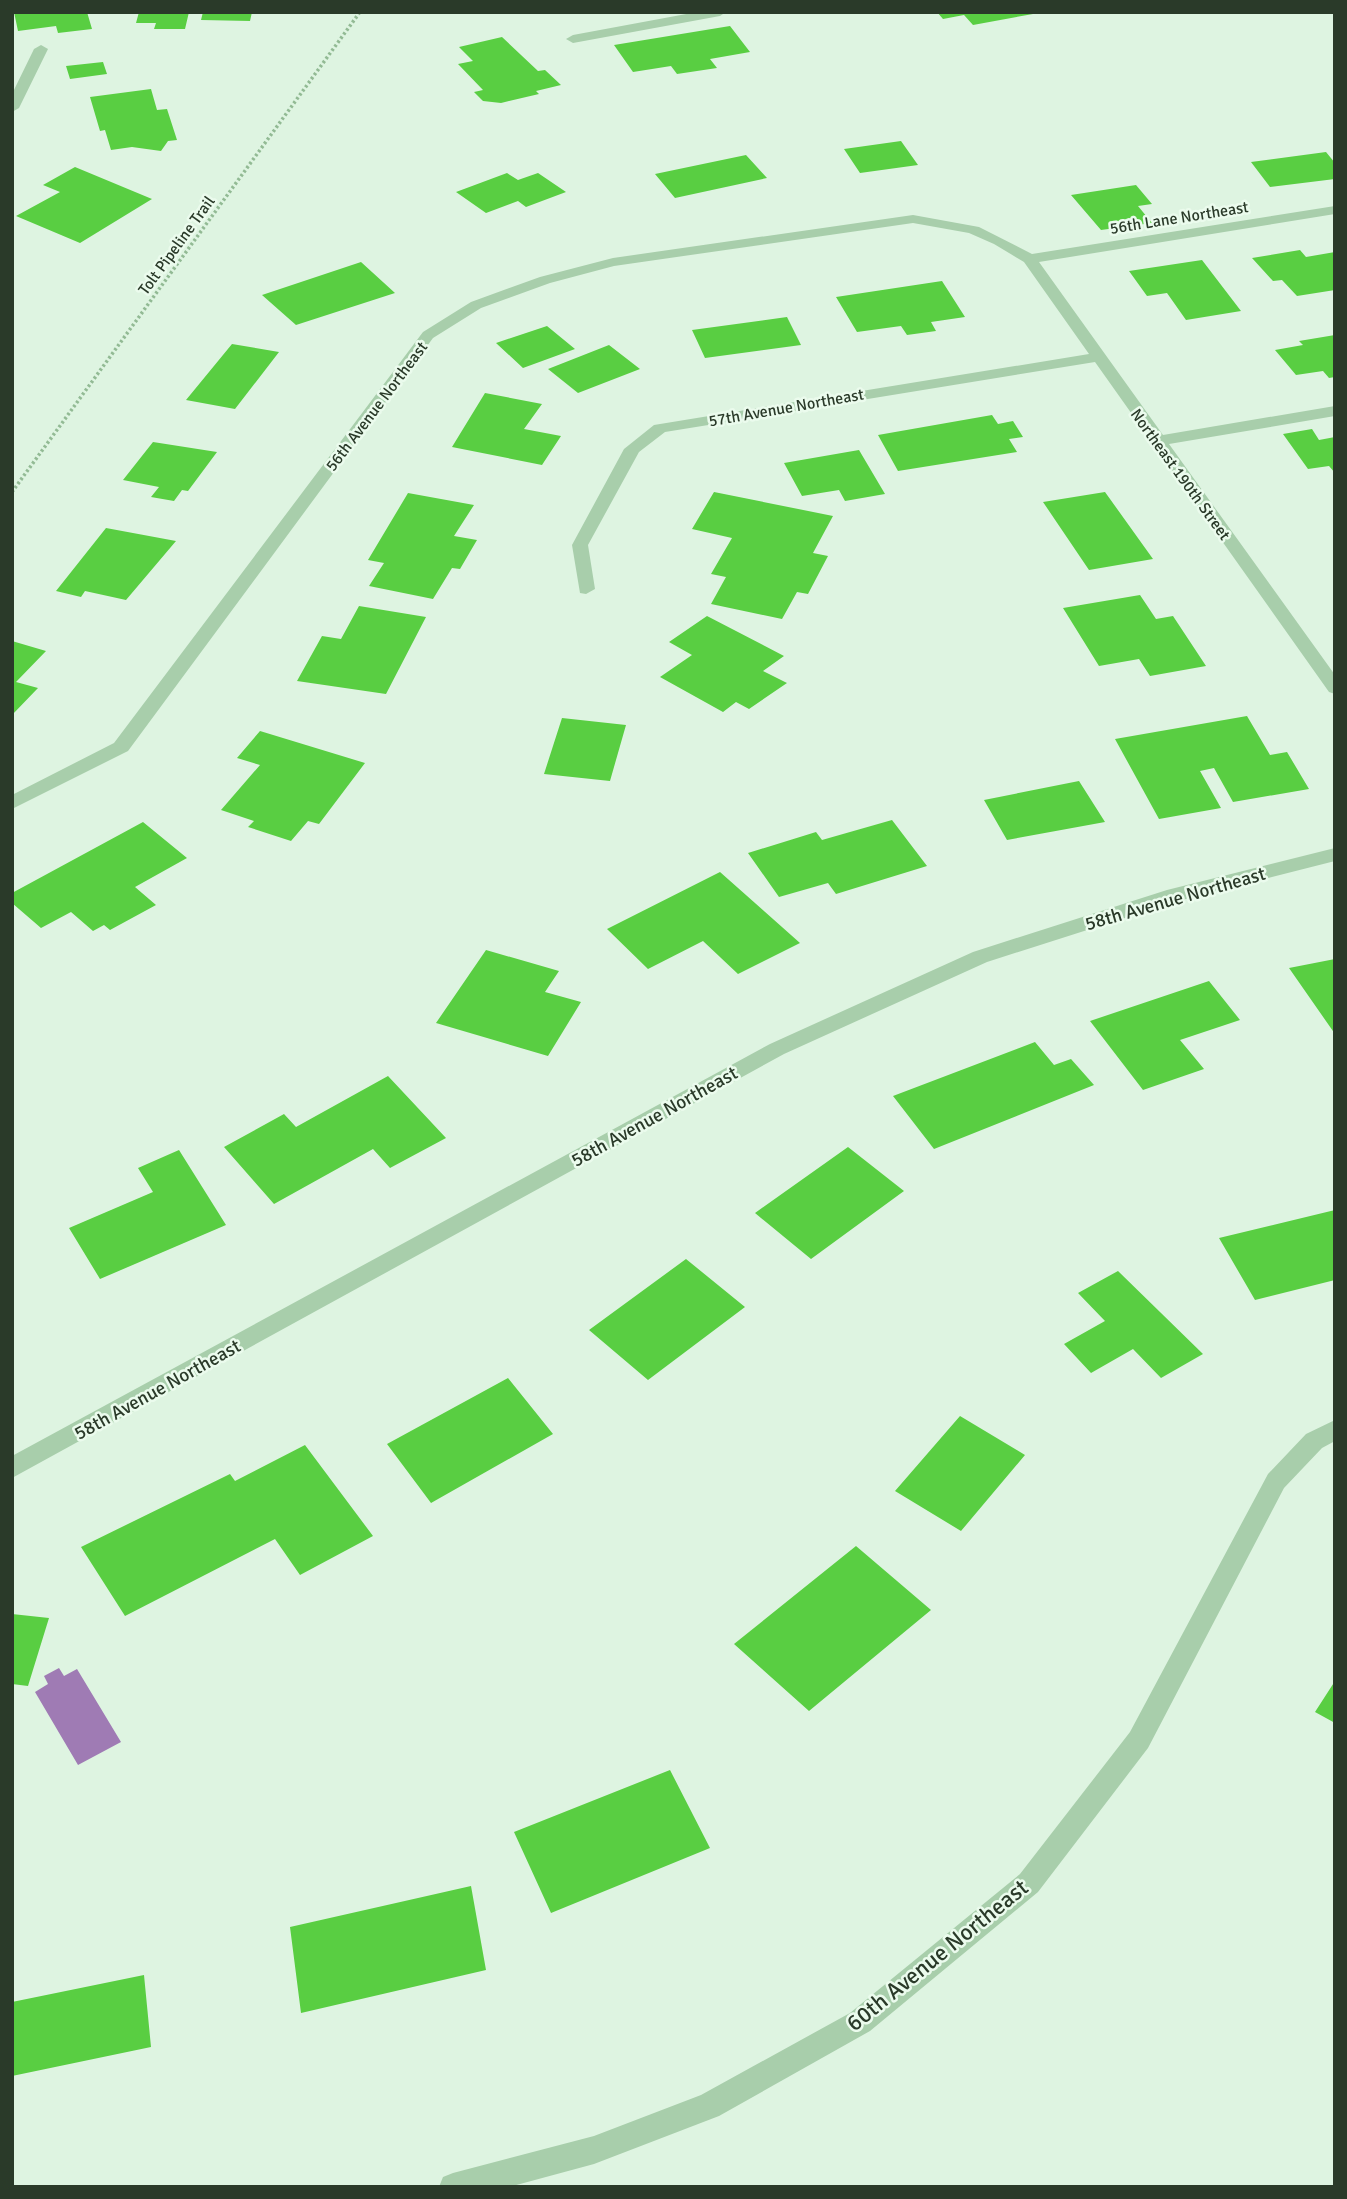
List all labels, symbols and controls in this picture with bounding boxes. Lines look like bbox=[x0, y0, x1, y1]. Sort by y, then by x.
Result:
street label: Tolt Pipeline Trail bbox=[134, 192, 220, 299]
street label: 56th Lane Northeast bbox=[1108, 197, 1250, 239]
street label: 56th Avenue Northeast bbox=[322, 338, 432, 475]
street label: 57th Avenue Northeast bbox=[707, 384, 866, 431]
street label: Northeast 190th Street bbox=[1126, 405, 1235, 544]
street label: 58th Avenue Northeast bbox=[1082, 862, 1269, 936]
street label: 58th Avenue Northeast bbox=[567, 1061, 742, 1173]
street label: 58th Avenue Northeast bbox=[70, 1334, 245, 1446]
street label: 60th Avenue Northeast bbox=[840, 1873, 1034, 2038]

